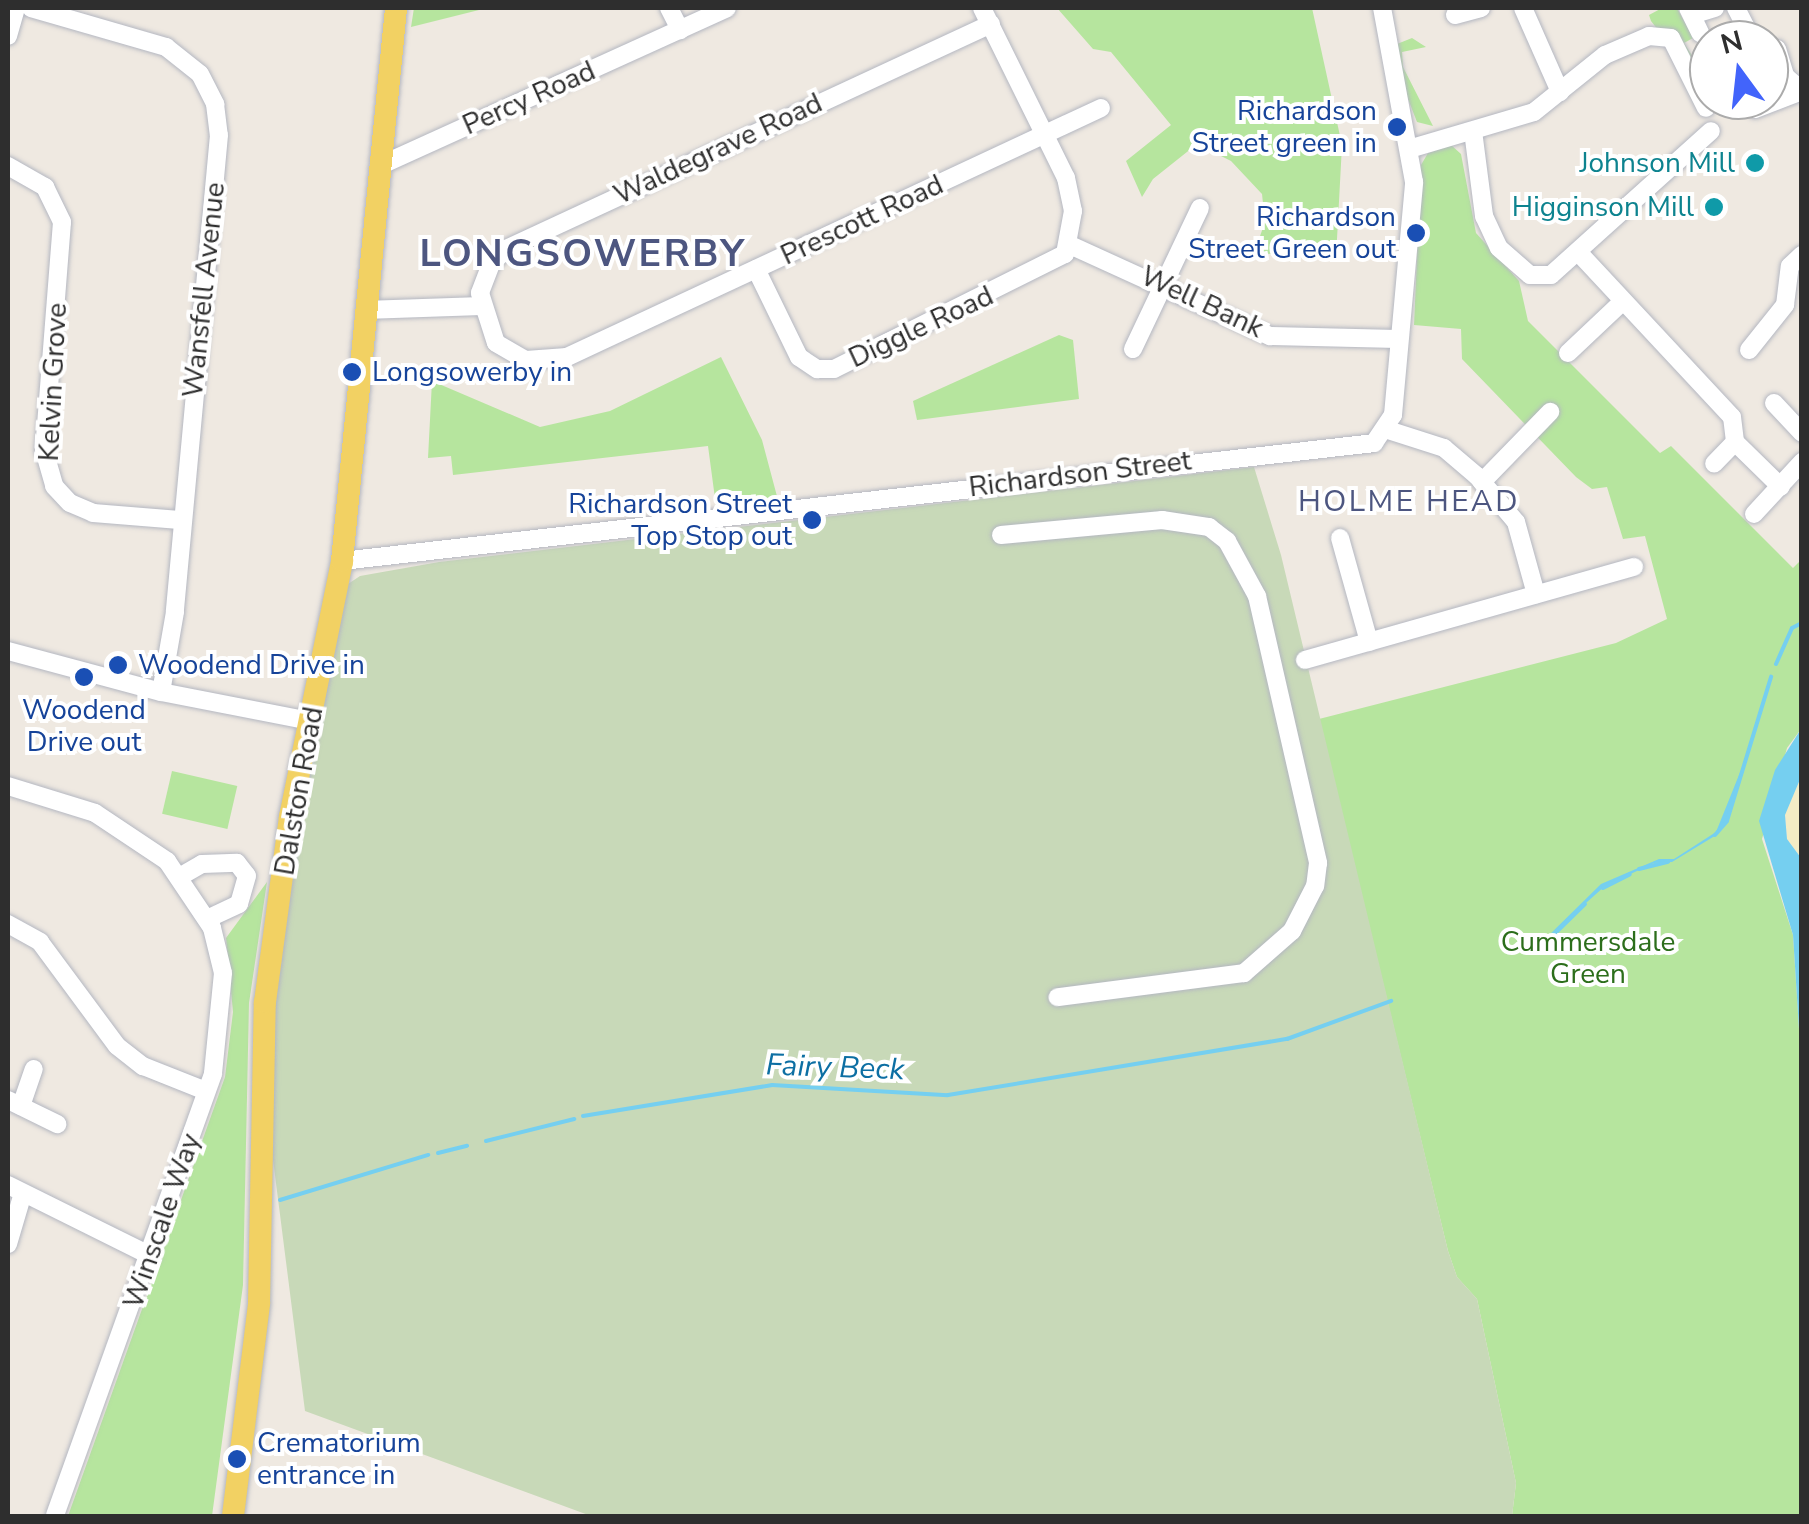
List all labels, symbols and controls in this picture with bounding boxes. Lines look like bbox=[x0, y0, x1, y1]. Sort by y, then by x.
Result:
north arrow bbox=[1689, 20, 1789, 120]
text: N bbox=[1717, 22, 1747, 64]
street label: Percy Road bbox=[457, 54, 601, 142]
street label: Waldegrave Road bbox=[609, 86, 827, 212]
place label: Richardson Street green in bbox=[1192, 94, 1377, 160]
marker: Richardson Street green in bbox=[1386, 116, 1408, 138]
place label: Johnson Mill bbox=[1579, 146, 1735, 180]
marker: Johnson Mill bbox=[1744, 152, 1766, 174]
street label: Prescott Road bbox=[775, 168, 949, 272]
street label: Wansfell Avenue bbox=[176, 181, 232, 399]
place label: Higginson Mill bbox=[1512, 190, 1694, 224]
marker: Higginson Mill bbox=[1703, 196, 1725, 218]
place label: Richardson Street Green out bbox=[1188, 200, 1396, 266]
marker: Richardson Street Green out bbox=[1405, 222, 1427, 244]
district label: LONGSOWERBY bbox=[420, 231, 746, 277]
street label: Well Bank bbox=[1135, 259, 1269, 345]
street label: Diggle Road bbox=[843, 279, 999, 375]
street label: Kelvin Grove bbox=[32, 302, 74, 462]
place label: Longsowerby in bbox=[372, 355, 572, 389]
marker: Longsowerby in bbox=[341, 361, 363, 383]
street label: Richardson Street bbox=[967, 444, 1193, 504]
district label: HOLME HEAD bbox=[1298, 484, 1520, 520]
place label: Richardson Street Top Stop out bbox=[568, 487, 792, 553]
marker: Richardson Street Top Stop out bbox=[801, 509, 823, 531]
place label: Woodend Drive in bbox=[138, 648, 365, 682]
marker: Woodend Drive in bbox=[107, 654, 129, 676]
marker: Woodend Drive out bbox=[73, 666, 95, 688]
place label: Woodend Drive out bbox=[22, 693, 146, 759]
street label: Dalston Road bbox=[268, 704, 330, 878]
park label: Cummersdale Green bbox=[1501, 925, 1675, 991]
water label: Fairy Beck bbox=[765, 1048, 905, 1088]
street label: Winscale Way bbox=[116, 1129, 208, 1313]
place label: Crematorium entrance in bbox=[257, 1426, 421, 1492]
marker: Crematorium entrance in bbox=[226, 1448, 248, 1470]

